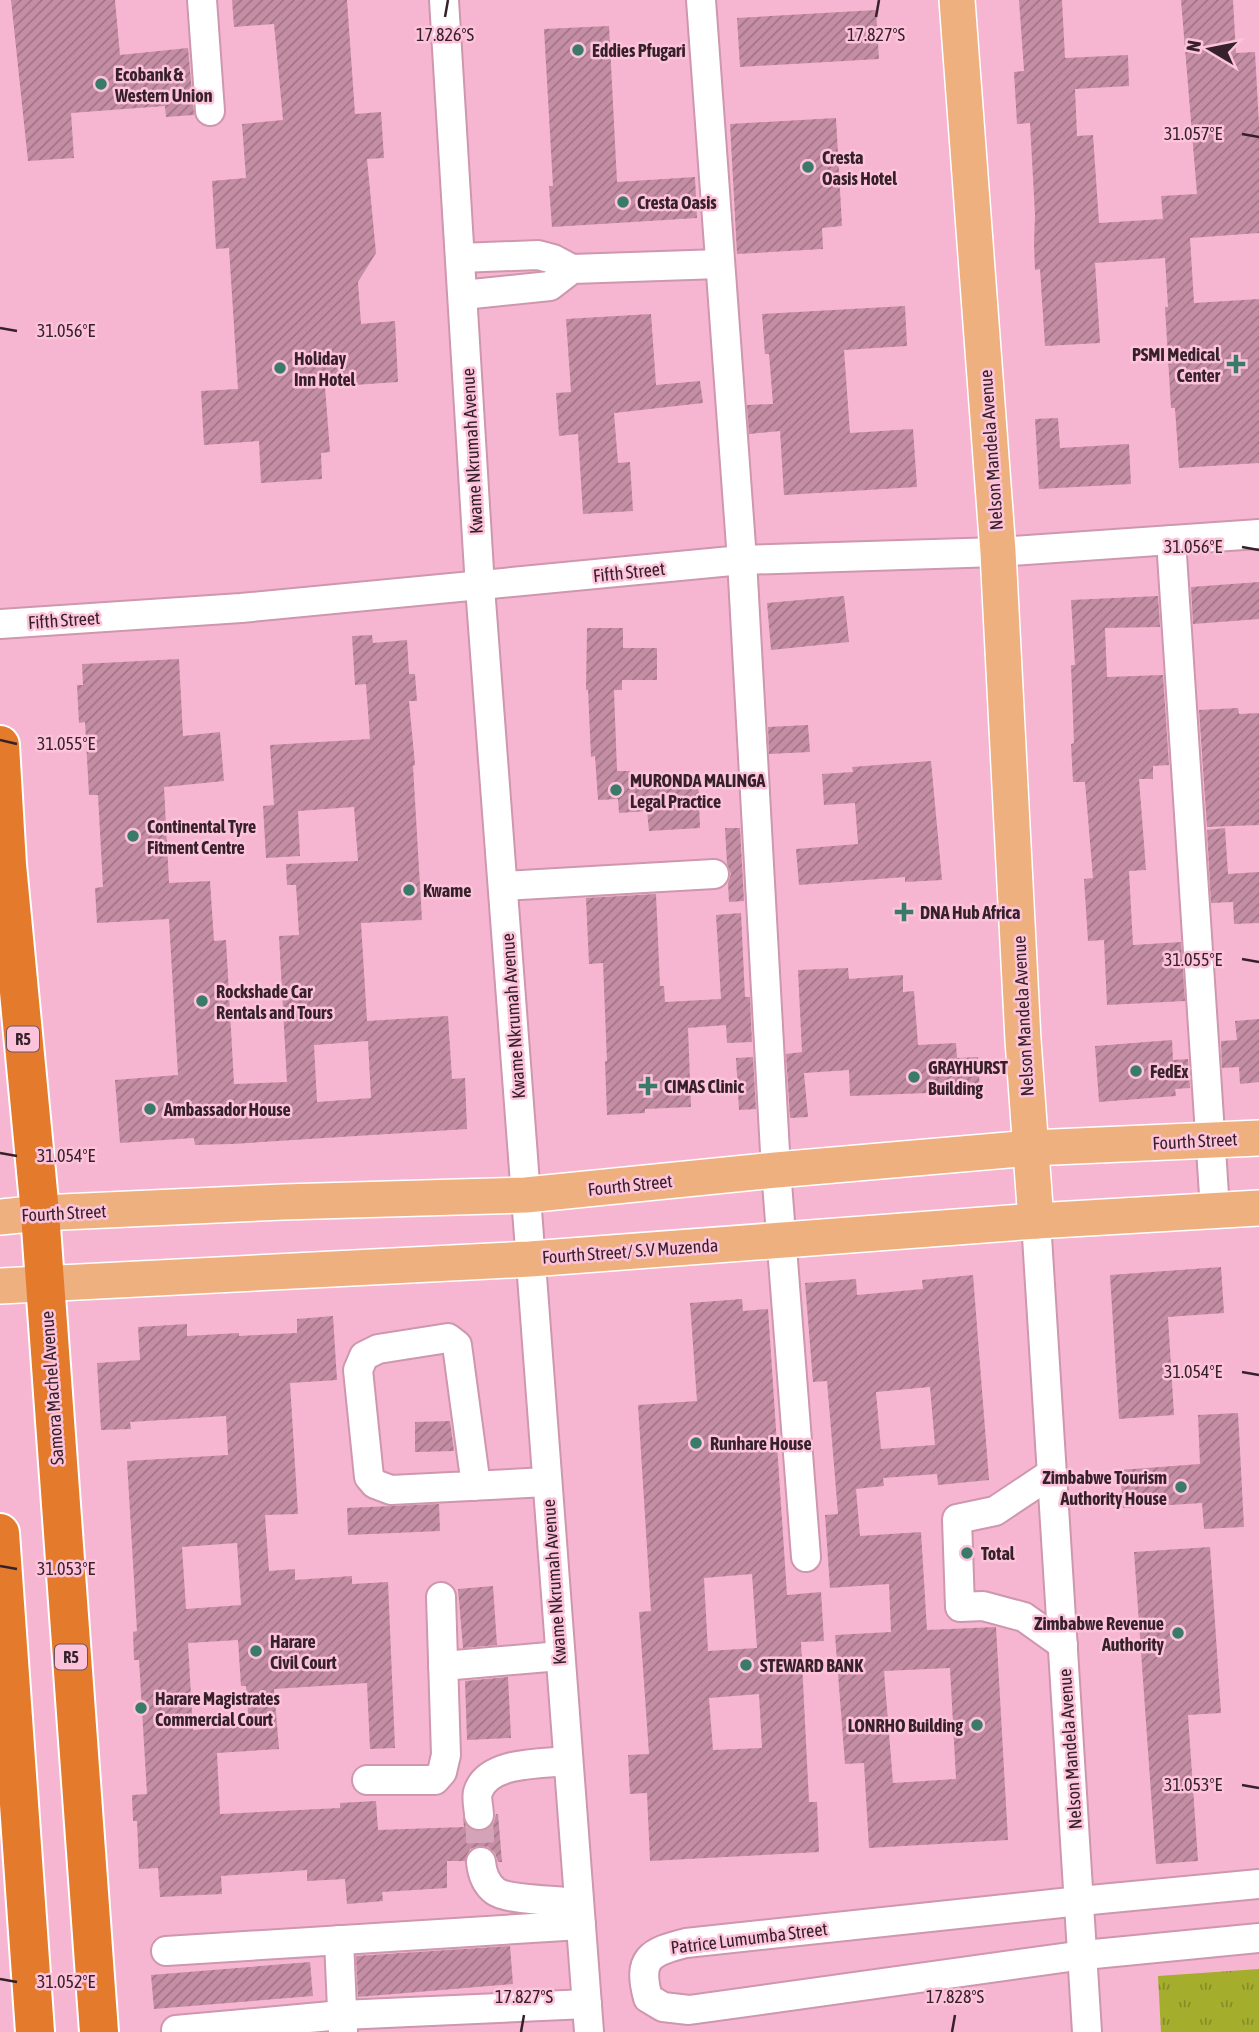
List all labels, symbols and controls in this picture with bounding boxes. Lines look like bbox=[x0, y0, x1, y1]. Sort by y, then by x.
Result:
north arrow bbox=[1175, 14, 1245, 84]
text: 17.826°S bbox=[416, 24, 474, 45]
text: 17.827°S bbox=[847, 24, 905, 45]
text: N bbox=[1181, 39, 1205, 53]
place label: Eddies Pfugari bbox=[592, 40, 686, 61]
marker: Eddies Pfugari bbox=[570, 42, 586, 58]
place label: Ecobank & Western Union bbox=[114, 64, 213, 106]
marker: Ecobank & Western Union bbox=[93, 76, 109, 92]
text: 31.057°E bbox=[1164, 123, 1222, 144]
place label: Cresta Oasis Hotel bbox=[822, 147, 897, 189]
marker: Cresta Oasis Hotel bbox=[800, 159, 816, 175]
place label: Cresta Oasis bbox=[637, 192, 717, 213]
marker: Cresta Oasis bbox=[615, 194, 631, 210]
text: 31.056°E bbox=[37, 320, 95, 341]
place label: PSMI Medical Center bbox=[1132, 344, 1221, 386]
place label: Holiday Inn Hotel bbox=[294, 348, 356, 390]
marker: PSMI Medical Center bbox=[1226, 354, 1246, 374]
marker: Holiday Inn Hotel bbox=[272, 360, 288, 376]
street label: Kwame Nkrumah Avenue bbox=[457, 368, 487, 534]
street label: Nelson Mandela Avenue bbox=[975, 369, 1007, 531]
text: 31.056°E bbox=[1164, 536, 1222, 557]
street label: Fifth Street bbox=[592, 558, 666, 586]
street label: Fifth Street bbox=[27, 607, 101, 633]
text: 31.055°E bbox=[37, 733, 95, 754]
place label: MURONDA MALINGA Legal Practice bbox=[630, 770, 766, 812]
marker: MURONDA MALINGA Legal Practice bbox=[608, 782, 624, 798]
place label: Continental Tyre Fitment Centre bbox=[147, 816, 256, 858]
marker: Continental Tyre Fitment Centre bbox=[125, 828, 141, 844]
place label: Kwame bbox=[423, 880, 471, 901]
marker: Kwame bbox=[401, 882, 417, 898]
marker: DNA Hub Africa bbox=[894, 902, 914, 922]
place label: DNA Hub Africa bbox=[920, 902, 1020, 923]
street label: Kwame Nkrumah Avenue bbox=[497, 933, 529, 1099]
street label: Nelson Mandela Avenue bbox=[1008, 935, 1038, 1097]
text: 31.055°E bbox=[1164, 949, 1222, 970]
place label: Rockshade Car Rentals and Tours bbox=[216, 981, 333, 1023]
marker: Rockshade Car Rentals and Tours bbox=[194, 993, 210, 1009]
road number: R5 bbox=[7, 1026, 39, 1051]
place label: GRAYHURST Building bbox=[928, 1057, 1008, 1099]
place label: FedEx bbox=[1150, 1061, 1189, 1082]
marker: FedEx bbox=[1128, 1063, 1144, 1079]
marker: GRAYHURST Building bbox=[906, 1069, 922, 1085]
marker: CIMAS Clinic bbox=[638, 1076, 658, 1096]
place label: CIMAS Clinic bbox=[664, 1076, 744, 1097]
place label: Ambassador House bbox=[163, 1099, 291, 1120]
marker: Ambassador House bbox=[142, 1101, 158, 1117]
street label: Fourth Street bbox=[1152, 1128, 1238, 1154]
text: 31.054°E bbox=[37, 1145, 95, 1166]
street label: Fourth Street bbox=[587, 1170, 673, 1200]
street label: Fourth Street bbox=[21, 1200, 107, 1226]
street label: Fourth Street/ S.V Muzenda bbox=[541, 1234, 719, 1268]
street label: Samora Machel Avenue bbox=[36, 1310, 68, 1466]
text: 31.054°E bbox=[1164, 1361, 1222, 1382]
place label: Runhare House bbox=[710, 1433, 812, 1454]
marker: Runhare House bbox=[688, 1435, 704, 1451]
place label: Zimbabwe Tourism Authority House bbox=[1043, 1467, 1167, 1509]
marker: Zimbabwe Tourism Authority House bbox=[1173, 1479, 1189, 1495]
street label: Kwame Nkrumah Avenue bbox=[538, 1499, 570, 1665]
place label: Total bbox=[981, 1543, 1015, 1564]
marker: Total bbox=[959, 1545, 975, 1561]
text: 31.053°E bbox=[37, 1558, 95, 1579]
place label: Zimbabwe Revenue Authority bbox=[1034, 1613, 1165, 1655]
marker: Zimbabwe Revenue Authority bbox=[1170, 1625, 1186, 1641]
place label: Harare Civil Court bbox=[270, 1631, 337, 1673]
marker: Harare Civil Court bbox=[248, 1643, 264, 1659]
road number: R5 bbox=[55, 1644, 87, 1670]
place label: STEWARD BANK bbox=[760, 1655, 863, 1676]
marker: STEWARD BANK bbox=[738, 1657, 754, 1673]
street label: Nelson Mandela Avenue bbox=[1054, 1668, 1086, 1830]
place label: Harare Magistrates Commercial Court bbox=[155, 1688, 280, 1730]
marker: Harare Magistrates Commercial Court bbox=[133, 1700, 149, 1716]
place label: LONRHO Building bbox=[848, 1715, 963, 1736]
marker: LONRHO Building bbox=[969, 1717, 985, 1733]
text: 31.053°E bbox=[1164, 1774, 1222, 1795]
street label: Patrice Lumumba Street bbox=[669, 1918, 829, 1958]
text: 31.052°E bbox=[37, 1971, 95, 1992]
text: 17.827°S bbox=[495, 1986, 553, 2007]
text: 17.828°S bbox=[926, 1986, 984, 2007]

